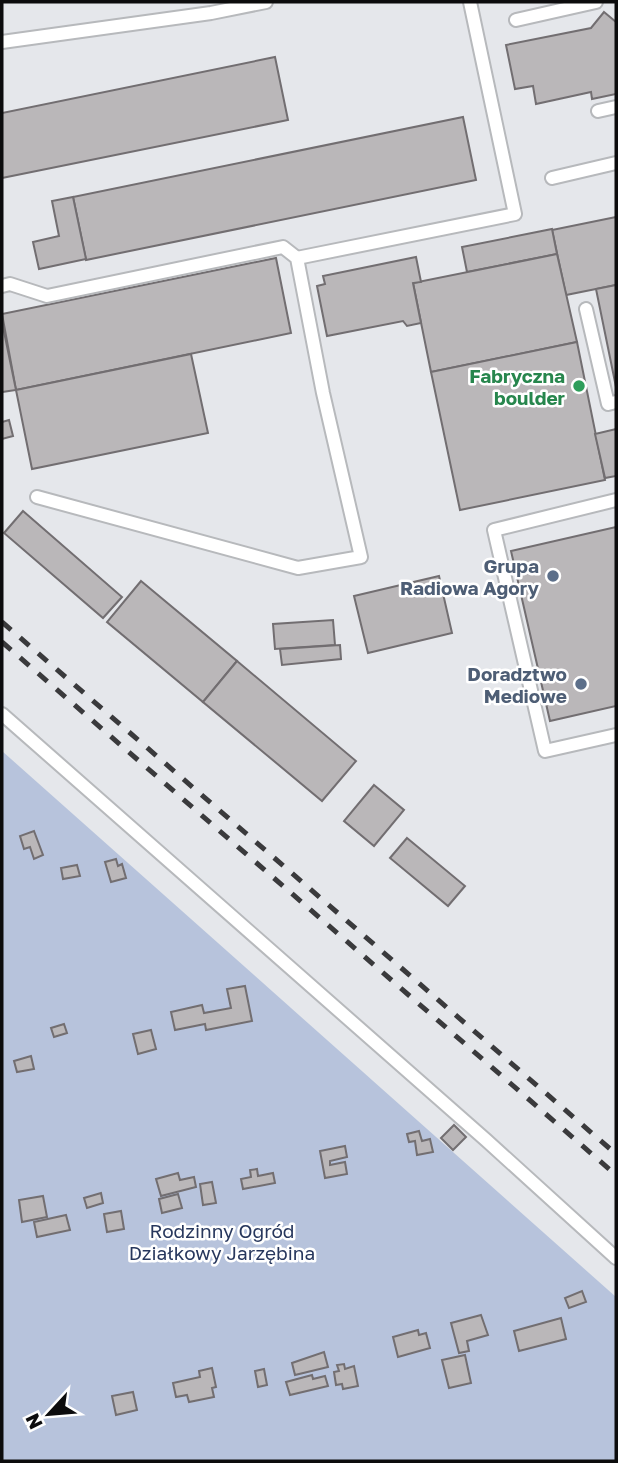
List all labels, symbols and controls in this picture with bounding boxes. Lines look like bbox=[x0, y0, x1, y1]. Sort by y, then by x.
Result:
place label: Fabryczna boulder bbox=[469, 364, 566, 409]
marker: Fabryczna boulder bbox=[571, 378, 587, 394]
place label: Grupa Radiowa Agory bbox=[400, 554, 540, 599]
marker: Grupa Radiowa Agory bbox=[545, 568, 561, 584]
place label: Doradztwo Mediowe bbox=[467, 662, 567, 707]
marker: Doradztwo Mediowe bbox=[573, 676, 589, 692]
park label: Rodzinny Ogród Działkowy Jarzębina bbox=[129, 1219, 315, 1264]
north arrow bbox=[14, 1379, 84, 1449]
text: N bbox=[20, 1410, 47, 1433]

